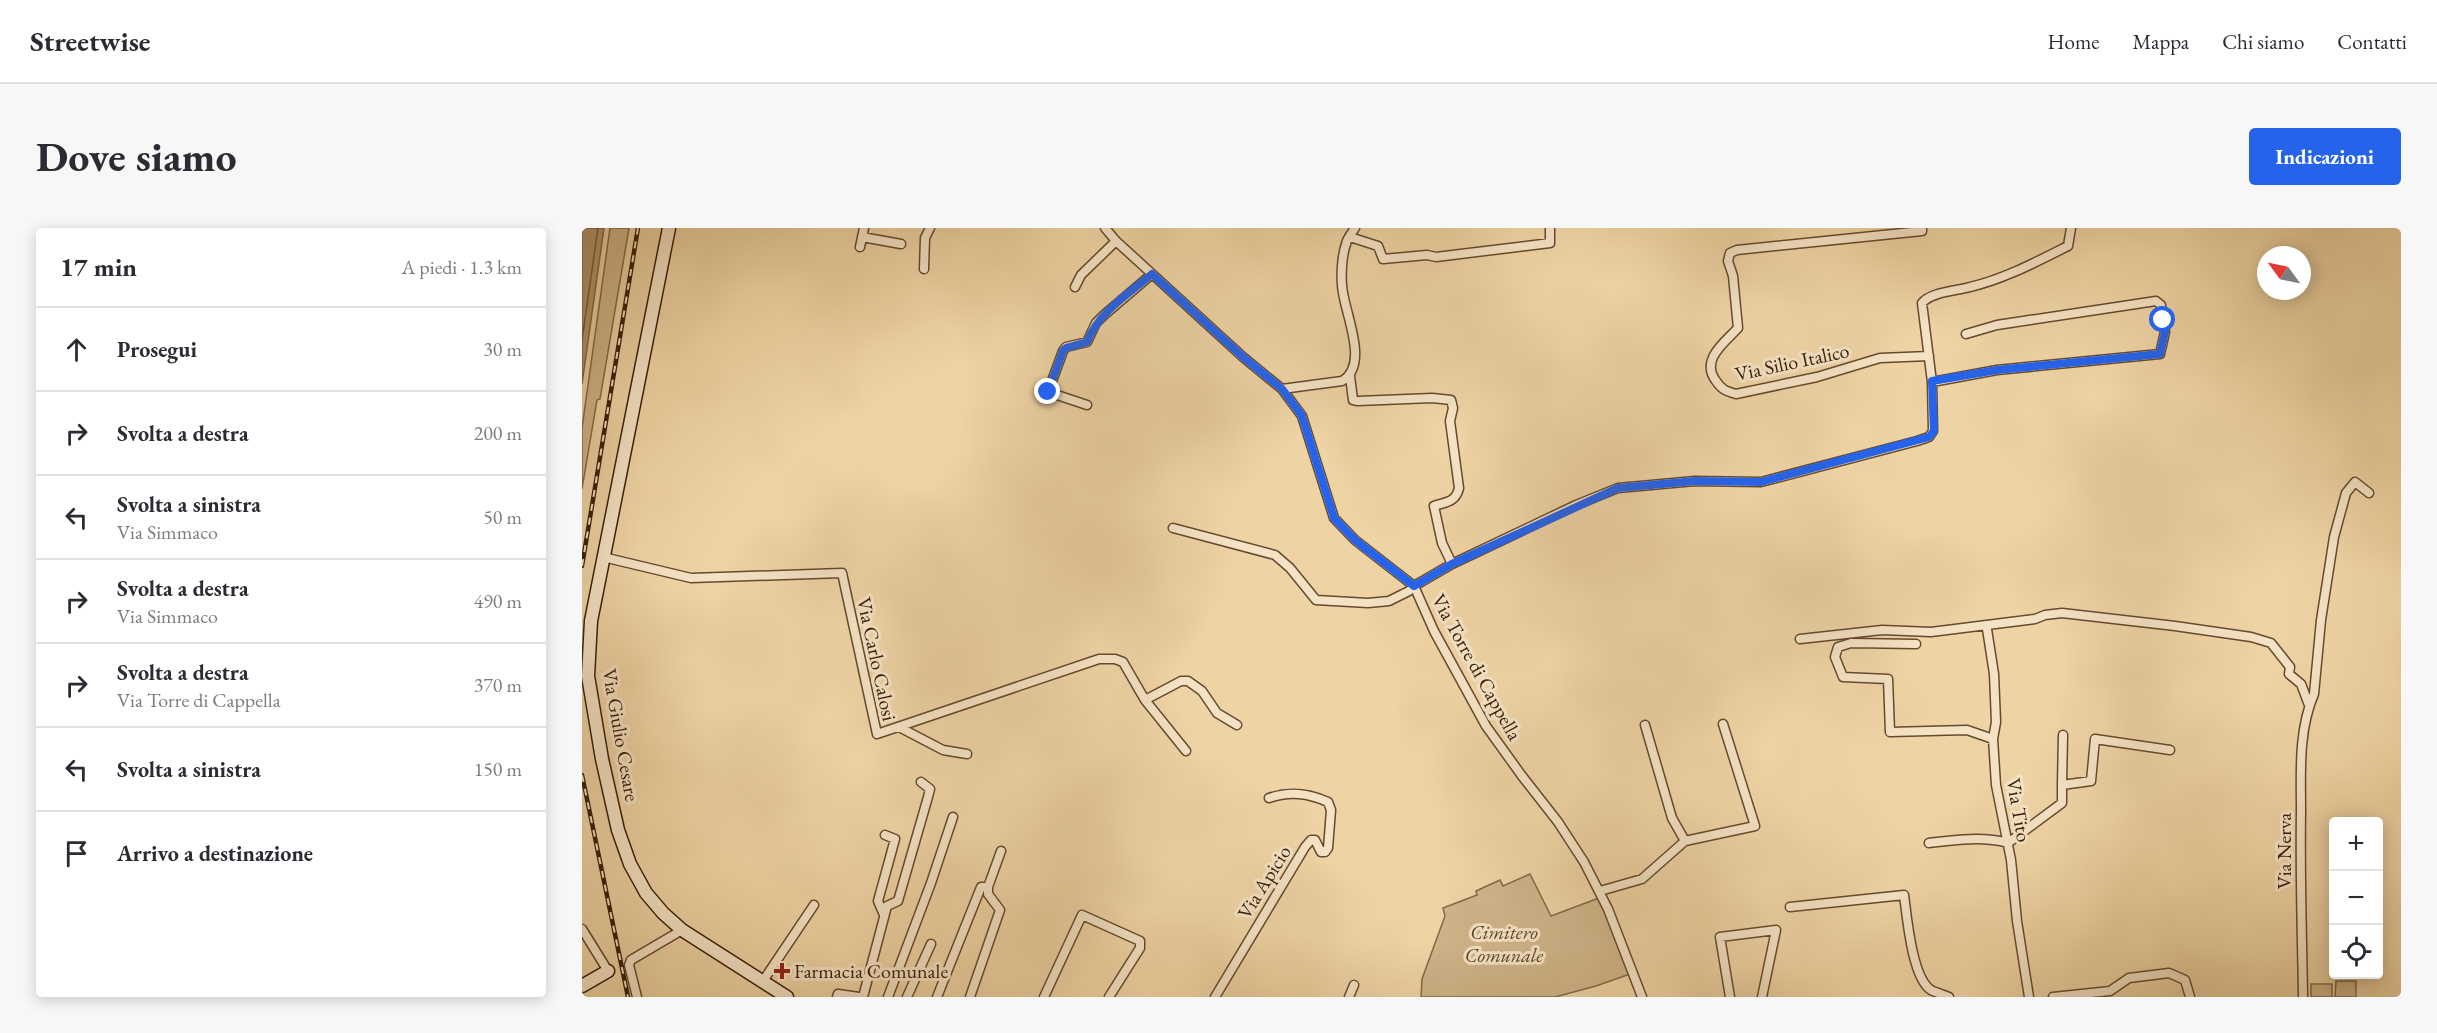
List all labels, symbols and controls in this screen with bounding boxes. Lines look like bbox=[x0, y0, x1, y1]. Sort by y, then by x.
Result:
text: Streetwise bbox=[30, 23, 150, 59]
text: Home bbox=[2048, 28, 2100, 55]
text: Mappa bbox=[2133, 28, 2189, 55]
text: Chi siamo bbox=[2222, 28, 2304, 55]
text: Contatti bbox=[2337, 28, 2407, 55]
button: Indicazioni bbox=[2249, 128, 2401, 185]
text: Dove siamo bbox=[36, 129, 237, 184]
north arrow bbox=[2257, 246, 2311, 300]
text: 17 min bbox=[60, 250, 137, 284]
text: A piedi · 1.3 km bbox=[402, 254, 522, 280]
route start bbox=[2149, 306, 2175, 332]
icon: ahead bbox=[60, 333, 93, 366]
text: Prosegui bbox=[117, 335, 197, 364]
text: 30 m bbox=[483, 336, 522, 362]
street label: Via Silio Italico bbox=[1733, 337, 1852, 387]
route end bbox=[1034, 378, 1060, 404]
icon: right bbox=[60, 417, 93, 450]
text: Svolta a destra bbox=[117, 419, 249, 448]
text: 200 m bbox=[474, 420, 522, 446]
text: Svolta a sinistra bbox=[117, 490, 261, 519]
icon: left bbox=[60, 501, 93, 534]
text: 50 m bbox=[483, 504, 522, 530]
text: Via Simmaco bbox=[117, 519, 218, 545]
text: Svolta a destra bbox=[117, 574, 249, 603]
icon: right bbox=[60, 585, 93, 618]
text: 490 m bbox=[474, 588, 522, 614]
street label: Via Torre di Cappella bbox=[1426, 589, 1528, 745]
street label: Via Carlo Calosi bbox=[851, 595, 903, 723]
text: Via Simmaco bbox=[117, 603, 218, 629]
text: Svolta a destra bbox=[117, 658, 249, 687]
street label: Via Giulio Cesare bbox=[597, 667, 646, 804]
icon: right bbox=[60, 669, 93, 702]
text: 370 m bbox=[474, 672, 522, 698]
text: Via Torre di Cappella bbox=[117, 687, 281, 713]
icon: left bbox=[60, 753, 93, 786]
text: Svolta a sinistra bbox=[117, 755, 261, 784]
text: 150 m bbox=[474, 756, 522, 782]
street label: Via Tito bbox=[2001, 776, 2037, 844]
street label: Via Nerva bbox=[2271, 813, 2297, 889]
map controls bbox=[2329, 817, 2383, 979]
button: + bbox=[2329, 817, 2383, 871]
icon: arrive bbox=[60, 837, 93, 870]
text: Arrivo a destinazione bbox=[117, 839, 313, 868]
street label: Via Apicio bbox=[1231, 840, 1297, 924]
button: − bbox=[2329, 871, 2383, 925]
park label: Cimitero Comunale bbox=[1465, 919, 1543, 968]
button: locate bbox=[2329, 925, 2383, 979]
place label: Farmacia Comunale bbox=[794, 958, 948, 984]
marker: Farmacia Comunale bbox=[775, 964, 789, 978]

